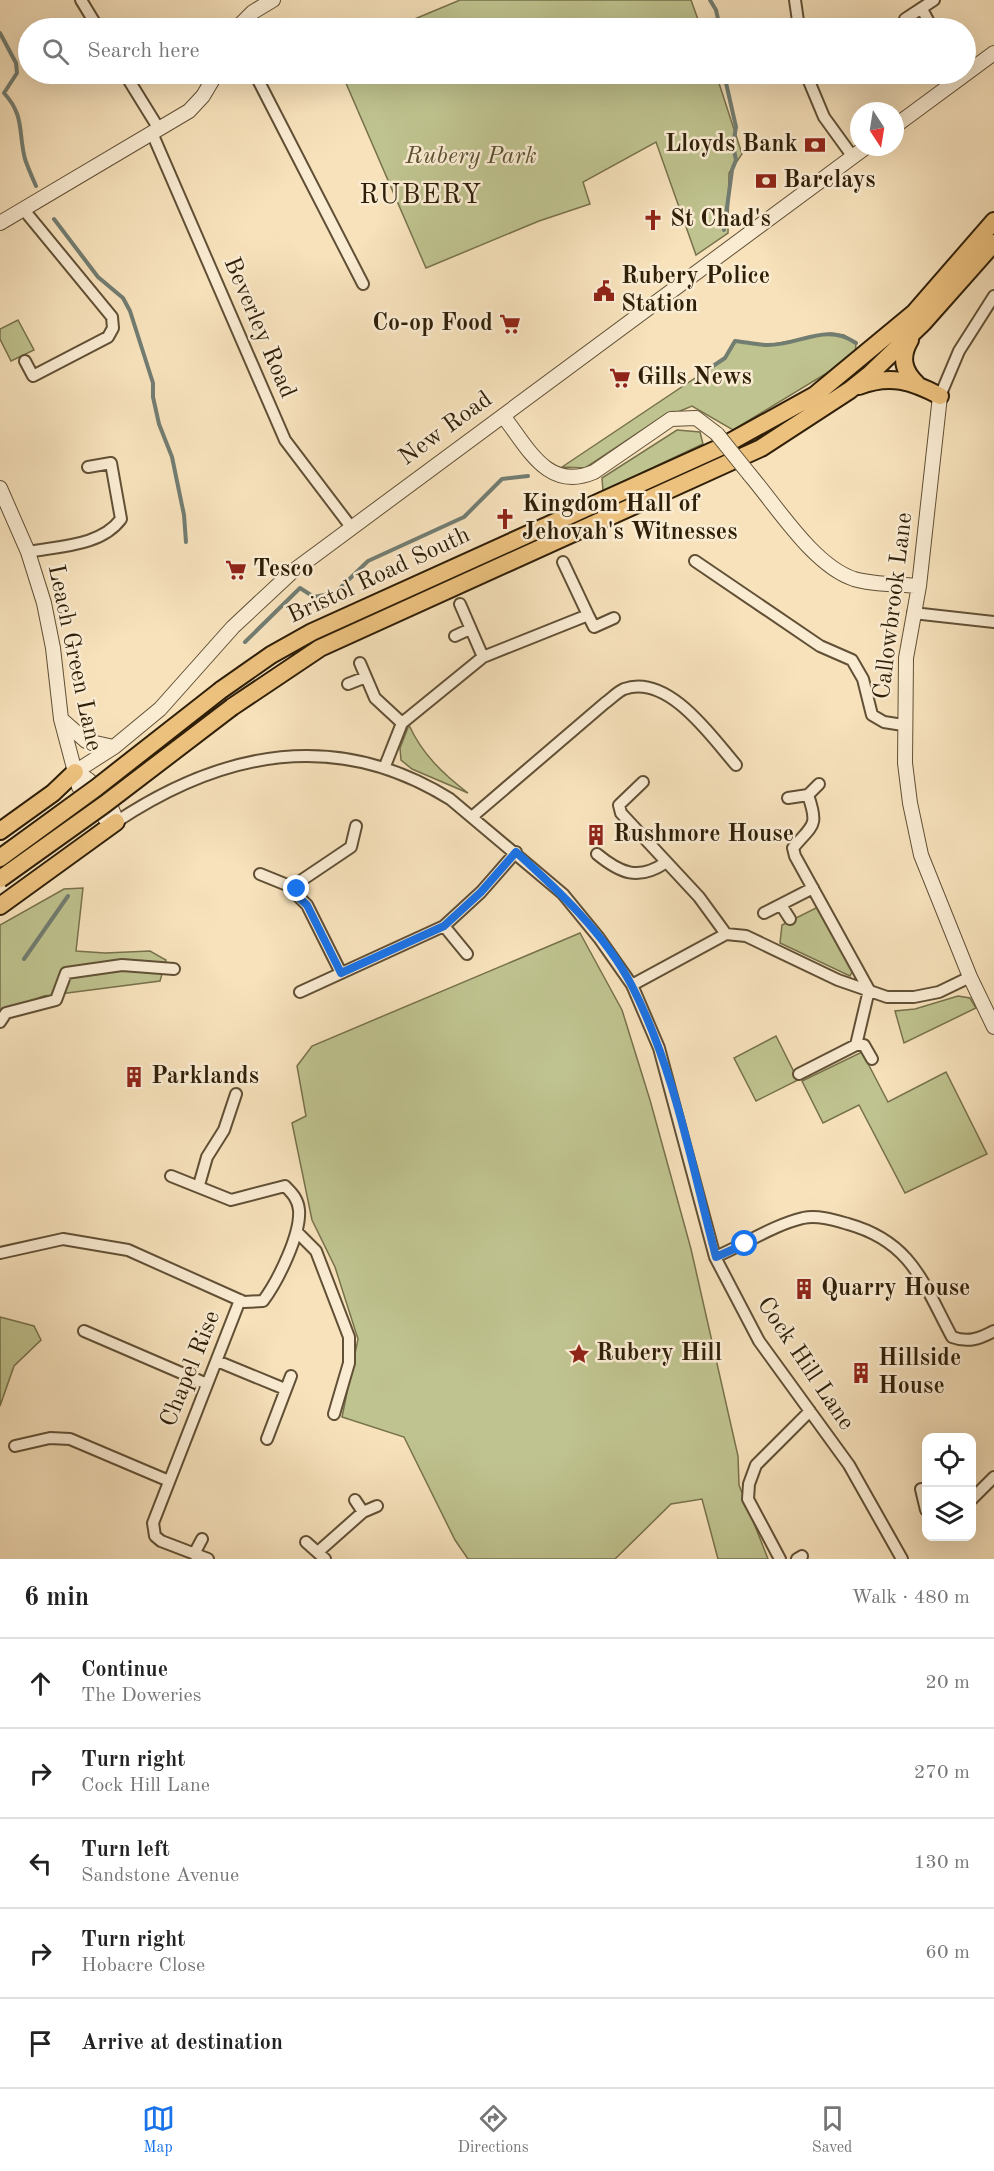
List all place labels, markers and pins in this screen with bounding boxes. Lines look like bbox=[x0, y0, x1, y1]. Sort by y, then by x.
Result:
place label: Lloyds Bank bbox=[665, 133, 798, 157]
bank icon: Lloyds Bank bbox=[803, 133, 827, 157]
bank icon: Barclays bbox=[754, 169, 778, 193]
place label: Barclays bbox=[783, 169, 876, 193]
church icon: St Chad's bbox=[641, 208, 665, 232]
place label: St Chad's bbox=[670, 208, 771, 232]
place label: Rubery Police Station bbox=[621, 265, 770, 317]
public building icon: Rubery Police Station bbox=[592, 279, 616, 303]
place label: Co-op Food bbox=[372, 312, 493, 336]
supermarket icon: Co-op Food bbox=[498, 312, 522, 336]
supermarket icon: Gills News bbox=[608, 366, 632, 390]
place label: Gills News bbox=[637, 366, 752, 390]
place label: Kingdom Hall of Jehovah's Witnesses bbox=[522, 493, 738, 545]
church icon: Kingdom Hall of Jehovah's Witnesses bbox=[493, 507, 517, 531]
supermarket icon: Tesco bbox=[224, 558, 248, 582]
place label: Tesco bbox=[253, 558, 314, 582]
building icon: Rushmore House bbox=[584, 823, 608, 847]
place label: Rushmore House bbox=[613, 823, 794, 847]
building icon: Parklands bbox=[122, 1065, 146, 1089]
place label: Parklands bbox=[151, 1065, 259, 1089]
building icon: Quarry House bbox=[792, 1277, 816, 1301]
place label: Quarry House bbox=[821, 1277, 970, 1301]
place icon: Rubery Hill bbox=[567, 1342, 591, 1366]
place label: Rubery Hill bbox=[596, 1342, 722, 1366]
place label: Hillside House bbox=[878, 1347, 961, 1399]
building icon: Hillside House bbox=[849, 1361, 873, 1385]

